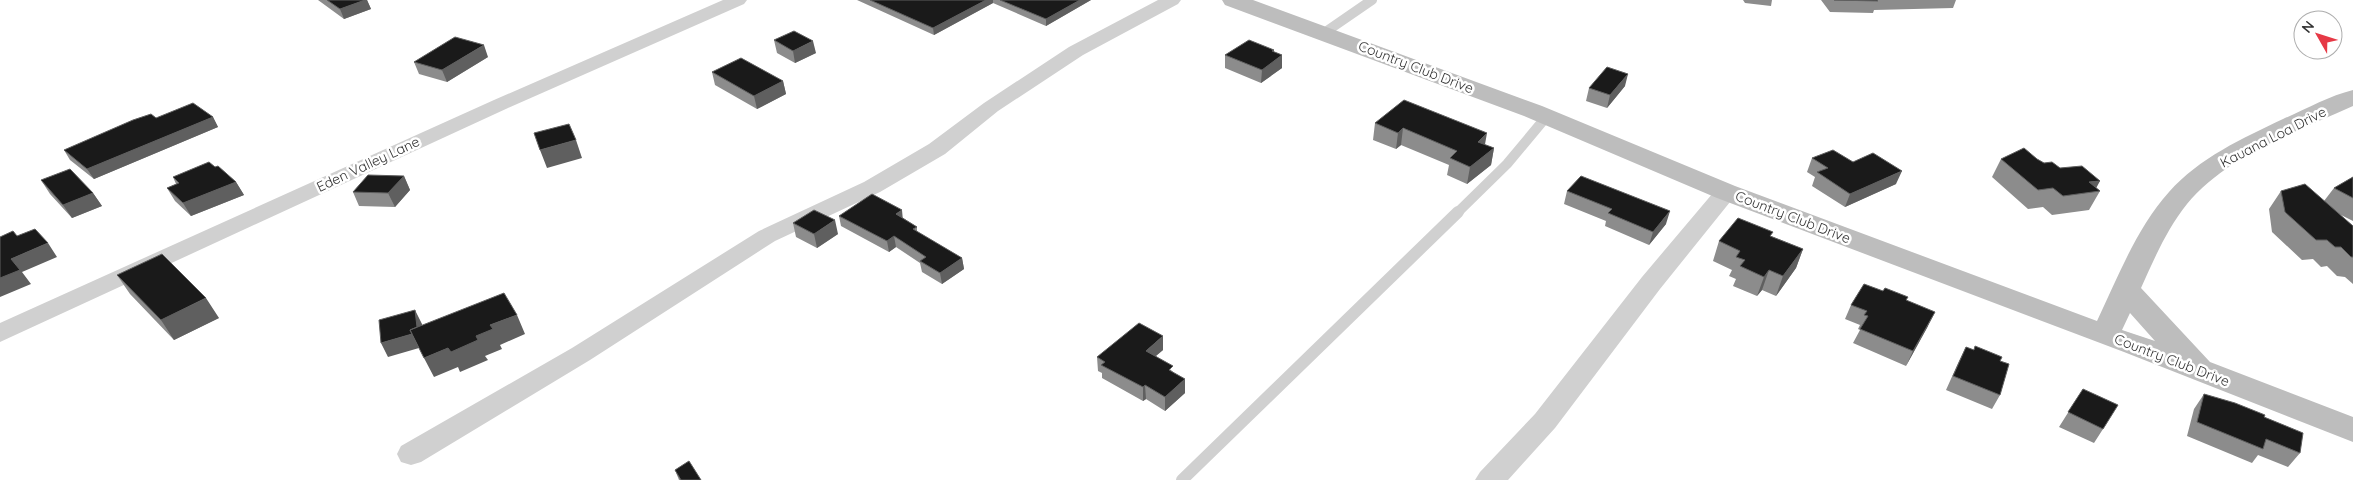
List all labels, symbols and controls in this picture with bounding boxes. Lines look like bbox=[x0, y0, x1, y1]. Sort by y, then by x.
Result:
north arrow bbox=[2293, 10, 2343, 60]
text: N bbox=[2298, 17, 2318, 36]
street label: Country Club Drive bbox=[1356, 37, 1476, 97]
street label: Kauana Loa Drive bbox=[2217, 102, 2329, 171]
street label: Eden Valley Lane bbox=[314, 132, 422, 196]
street label: Country Club Drive bbox=[1733, 187, 1853, 247]
street label: Country Club Drive bbox=[2112, 330, 2232, 390]

